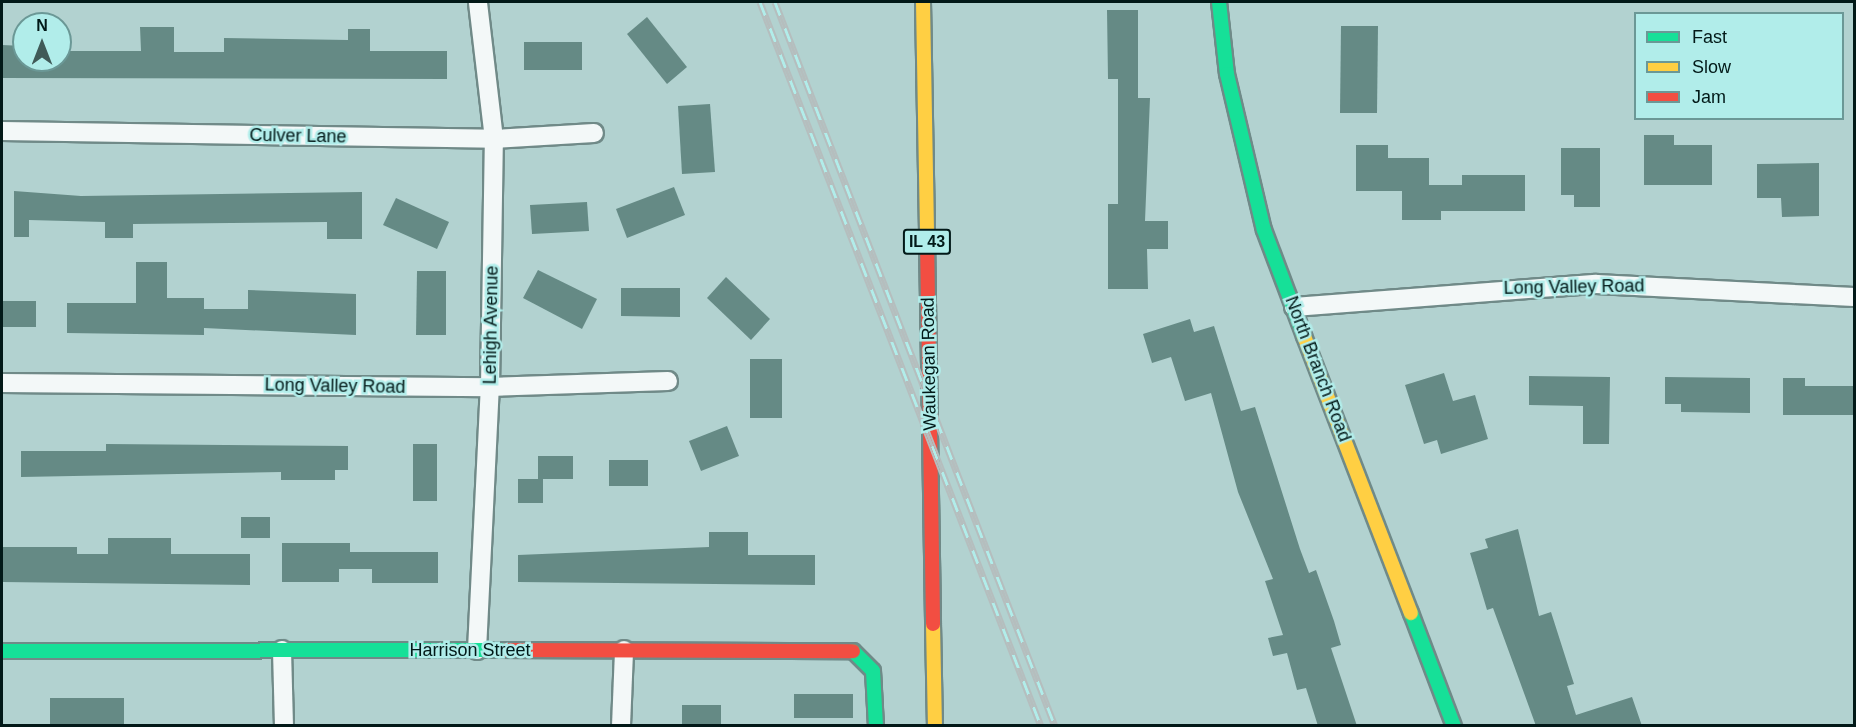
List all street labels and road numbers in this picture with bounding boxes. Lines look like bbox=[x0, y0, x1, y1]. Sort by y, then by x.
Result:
street label: Culver Lane bbox=[249, 124, 347, 148]
road number: IL 43 bbox=[902, 229, 952, 255]
street label: Lehigh Avenue bbox=[479, 265, 503, 385]
street label: Long Valley Road bbox=[1503, 275, 1645, 299]
street label: North Branch Road bbox=[1280, 293, 1356, 445]
street label: Waukegan Road bbox=[917, 297, 941, 431]
street label: Long Valley Road bbox=[264, 374, 406, 398]
street label: Harrison Street bbox=[409, 639, 531, 661]

